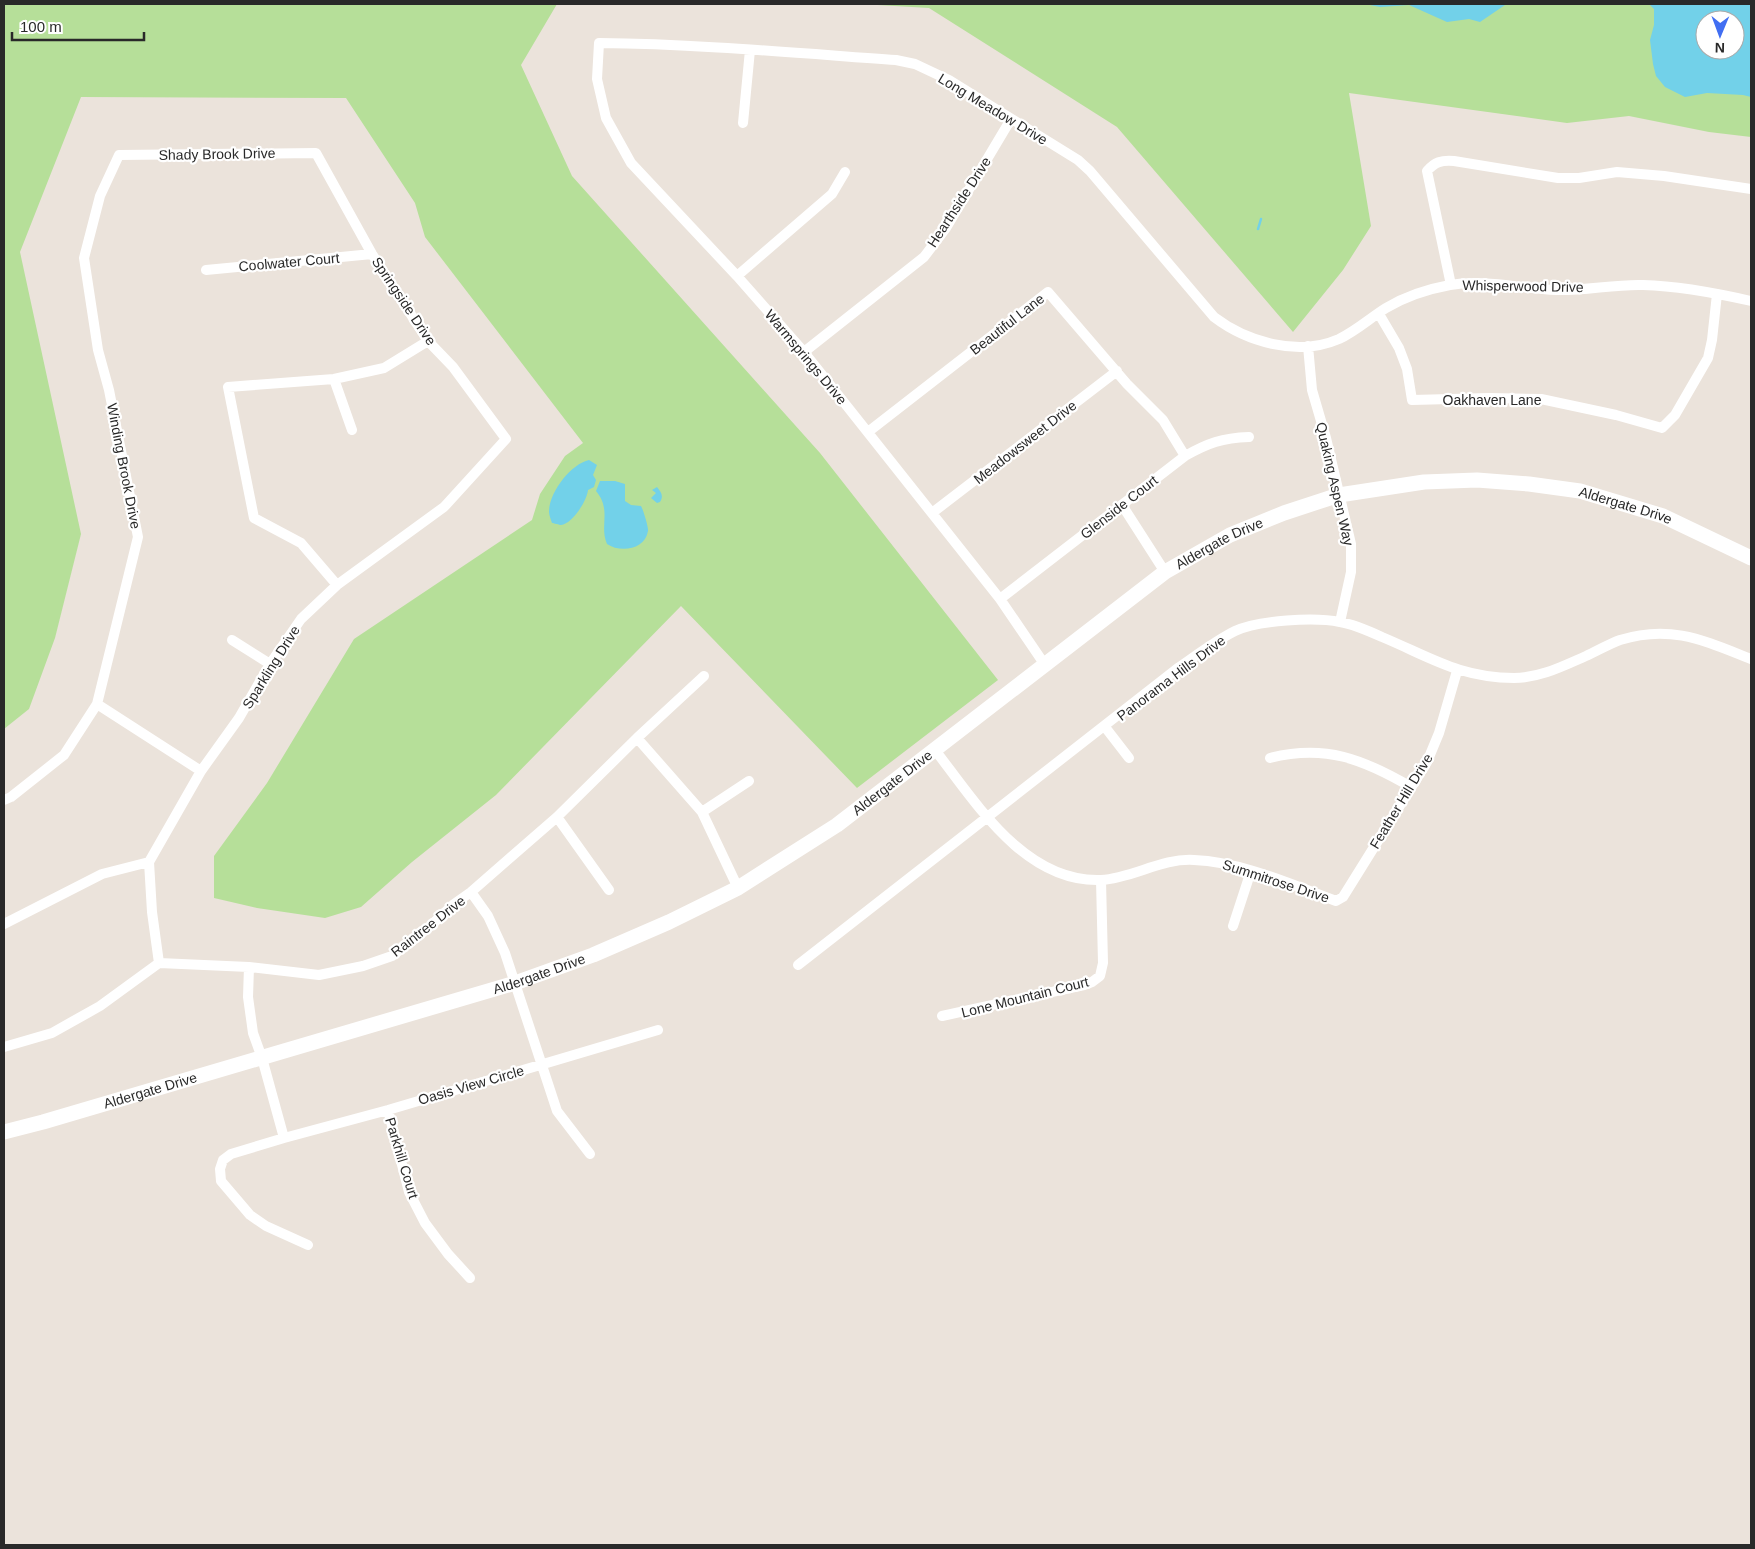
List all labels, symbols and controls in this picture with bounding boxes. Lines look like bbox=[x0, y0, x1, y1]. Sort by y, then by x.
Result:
scale bar bbox=[12, 10, 145, 42]
north arrow bbox=[1695, 10, 1745, 60]
text: 100 m bbox=[20, 18, 62, 35]
text: N bbox=[1715, 40, 1725, 56]
street label: Long Meadow Drive bbox=[936, 70, 1051, 148]
street label: Shady Brook Drive bbox=[159, 145, 276, 163]
street label: Hearthside Drive bbox=[924, 154, 994, 250]
street label: Coolwater Court bbox=[238, 250, 340, 274]
street label: Springside Drive bbox=[369, 254, 439, 348]
street label: Whisperwood Drive bbox=[1462, 277, 1584, 295]
street label: Beautiful Lane bbox=[967, 290, 1047, 358]
street label: Warmsprings Drive bbox=[762, 306, 850, 408]
street label: Oakhaven Lane bbox=[1443, 392, 1542, 408]
street label: Meadowsweet Drive bbox=[970, 397, 1080, 487]
street label: Winding Brook Drive bbox=[104, 402, 144, 530]
street label: Quaking Aspen Way bbox=[1313, 421, 1357, 547]
street label: Glenside Court bbox=[1077, 472, 1161, 542]
street label: Aldergate Drive bbox=[1577, 483, 1675, 527]
street label: Aldergate Drive bbox=[1172, 514, 1266, 572]
street label: Sparkling Drive bbox=[239, 622, 303, 711]
street label: Panorama Hills Drive bbox=[1114, 632, 1228, 724]
street label: Aldergate Drive bbox=[849, 746, 935, 818]
street label: Feather Hill Drive bbox=[1366, 750, 1436, 851]
street label: Summitrose Drive bbox=[1221, 856, 1332, 906]
street label: Raintree Drive bbox=[388, 892, 468, 960]
street label: Aldergate Drive bbox=[491, 950, 588, 997]
street label: Lone Mountain Court bbox=[960, 973, 1090, 1021]
street label: Oasis View Circle bbox=[416, 1062, 526, 1108]
street label: Aldergate Drive bbox=[102, 1069, 199, 1112]
street label: Parkhill Court bbox=[382, 1115, 422, 1201]

